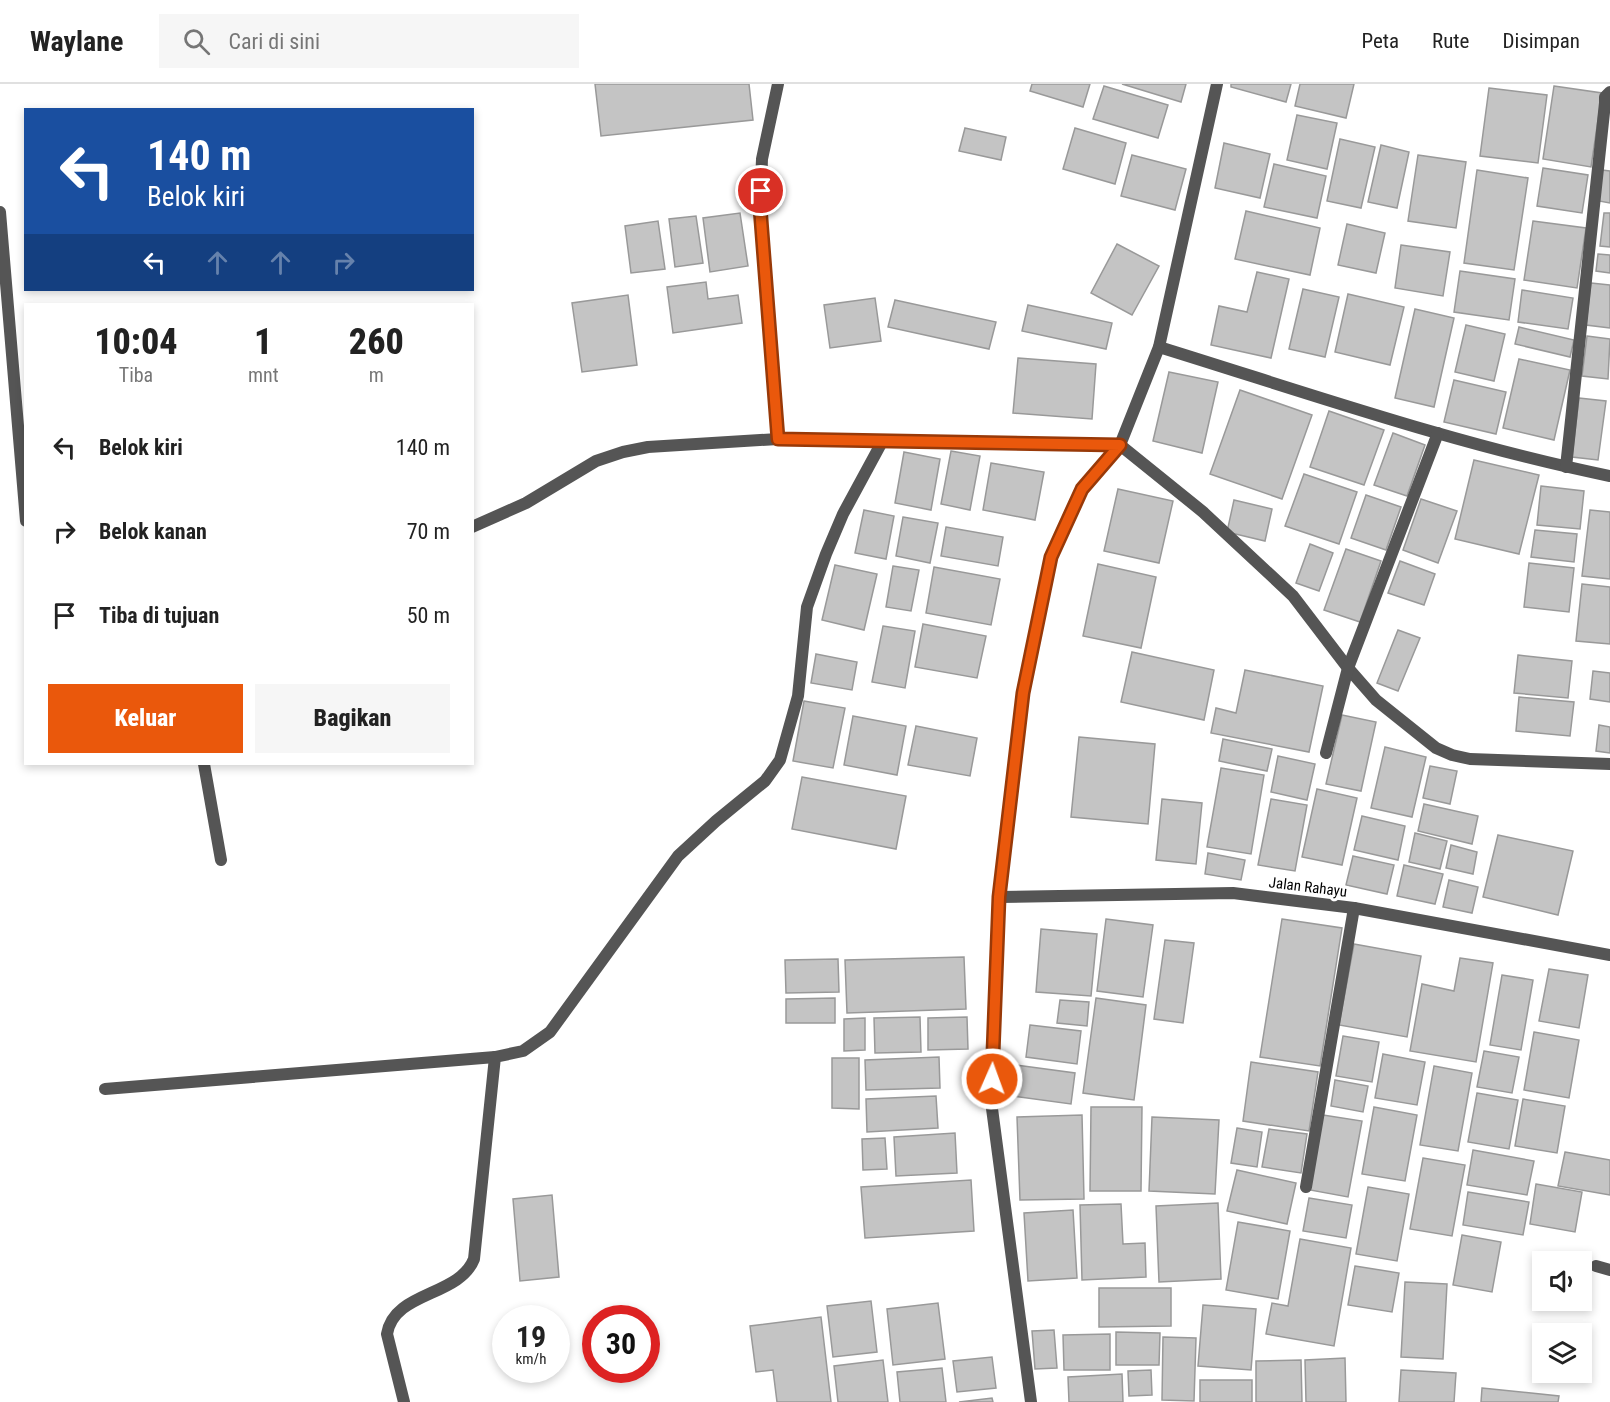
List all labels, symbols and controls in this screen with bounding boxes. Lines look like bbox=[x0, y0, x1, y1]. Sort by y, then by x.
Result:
search box bbox=[159, 14, 579, 68]
text: Waylane bbox=[30, 25, 123, 58]
icon: search bbox=[180, 25, 213, 58]
text: Cari di sini bbox=[228, 29, 320, 54]
text: Peta bbox=[1361, 29, 1399, 53]
text: Rute bbox=[1432, 29, 1469, 53]
text: Disimpan bbox=[1502, 29, 1580, 53]
text: 140 m bbox=[147, 131, 252, 180]
icon: left bbox=[48, 132, 126, 210]
pin bbox=[735, 165, 786, 216]
icon: arrive bbox=[744, 174, 777, 207]
text: Belok kiri bbox=[147, 181, 245, 213]
icon: left bbox=[138, 246, 171, 279]
icon: ahead bbox=[201, 246, 234, 279]
icon: ahead bbox=[264, 246, 297, 279]
icon: right bbox=[327, 246, 360, 279]
text: 10:04 bbox=[94, 321, 178, 363]
text: 1 bbox=[254, 321, 272, 363]
text: 260 bbox=[349, 321, 404, 363]
text: Tiba bbox=[119, 363, 153, 387]
text: mnt bbox=[248, 363, 279, 387]
text: m bbox=[369, 363, 384, 387]
icon: left bbox=[48, 431, 81, 464]
text: Belok kiri bbox=[99, 435, 183, 460]
text: 140 m bbox=[396, 435, 450, 460]
icon: right bbox=[48, 515, 81, 548]
text: Belok kanan bbox=[99, 519, 207, 544]
text: 70 m bbox=[407, 519, 450, 544]
icon: arrive bbox=[48, 599, 81, 632]
text: Tiba di tujuan bbox=[99, 603, 219, 628]
text: 50 m bbox=[407, 603, 450, 628]
button: Keluar bbox=[48, 684, 243, 753]
button: Bagikan bbox=[255, 684, 450, 753]
street label: Jalan Rahayu bbox=[1268, 873, 1348, 901]
position arrow bbox=[960, 1047, 1024, 1111]
map controls bbox=[1532, 1251, 1592, 1383]
button: sound bbox=[1532, 1251, 1592, 1311]
speed limit sign: 30 bbox=[582, 1305, 660, 1383]
text: 19 bbox=[516, 1319, 546, 1354]
button: layers bbox=[1532, 1323, 1592, 1383]
text: km/h bbox=[516, 1350, 546, 1368]

